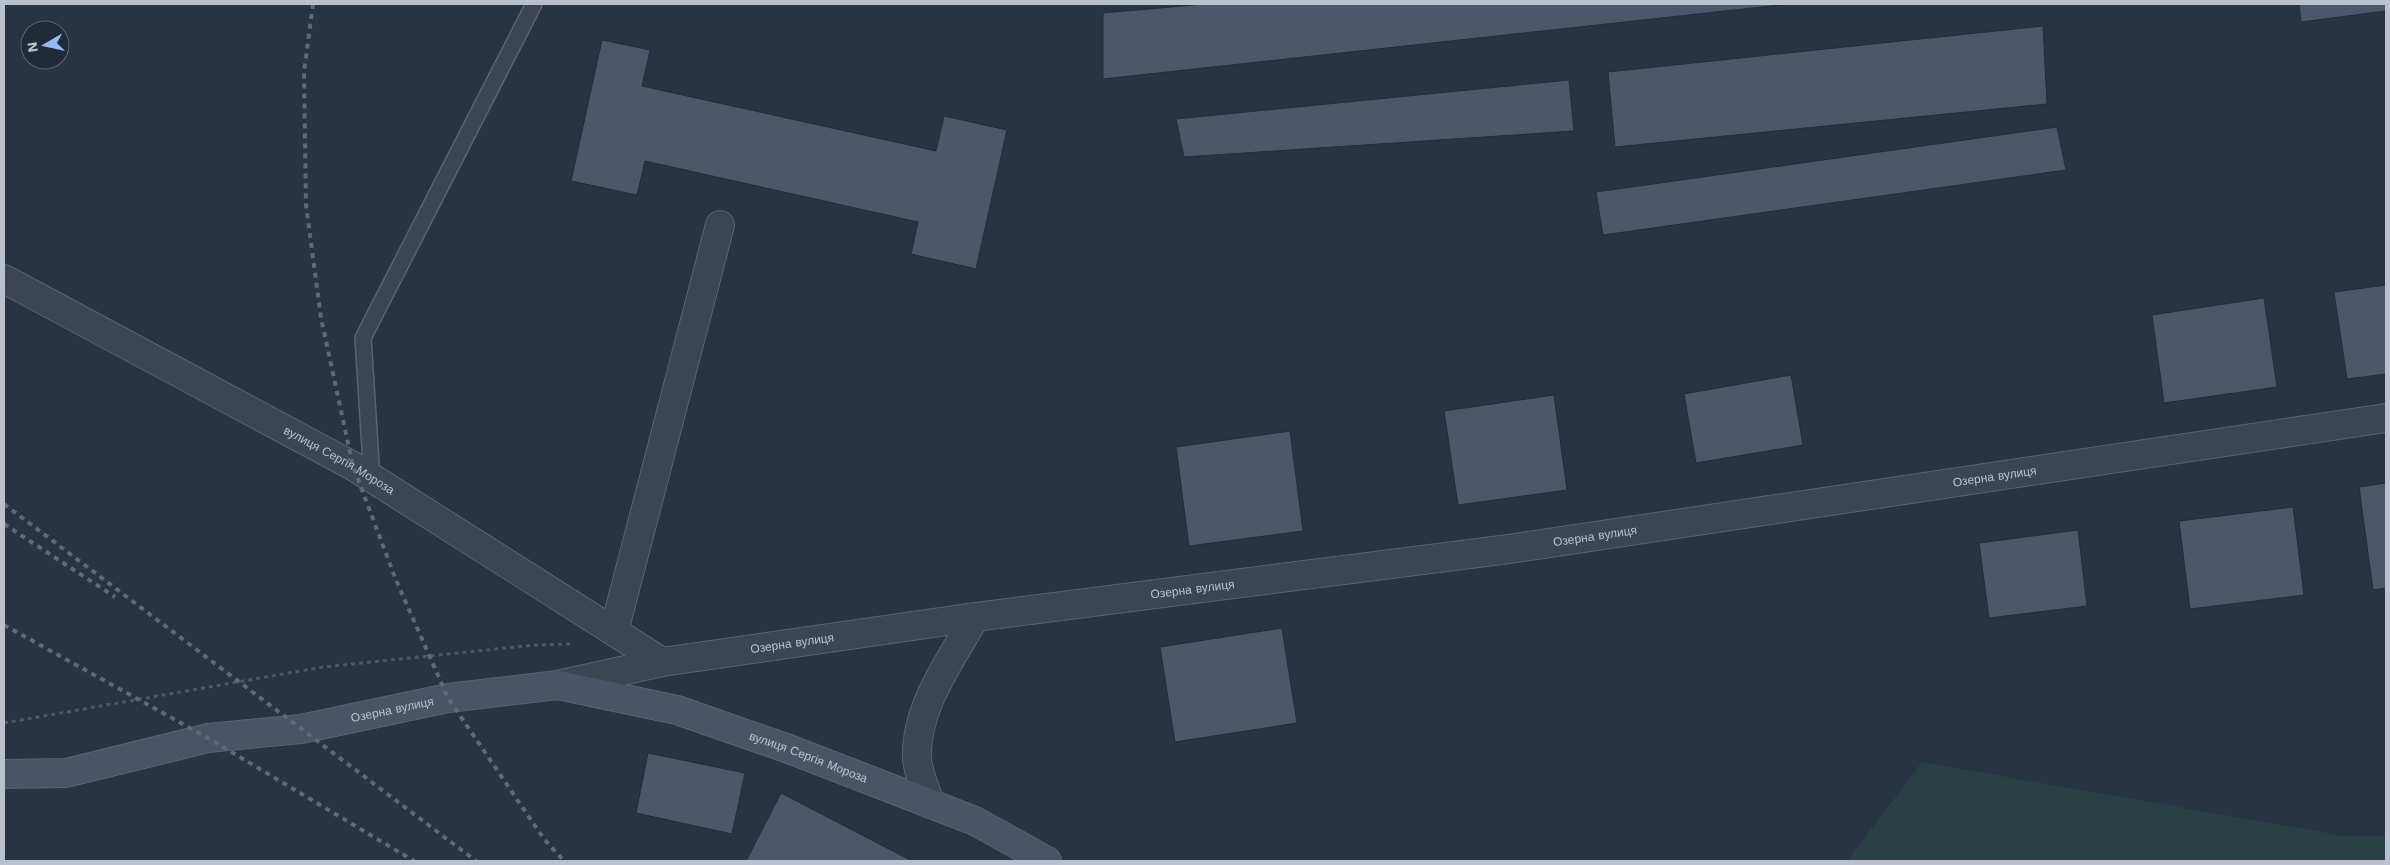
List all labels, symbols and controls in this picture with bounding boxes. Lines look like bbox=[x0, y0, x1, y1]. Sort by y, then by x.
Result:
north arrow bbox=[20, 20, 70, 70]
text: N bbox=[23, 41, 41, 53]
street label: вулиця Сергія Мороза bbox=[281, 423, 397, 498]
street label: Озерна вулиця bbox=[1952, 463, 2037, 490]
street label: Озерна вулиця bbox=[1552, 523, 1638, 549]
street label: Озерна вулиця bbox=[1150, 577, 1235, 602]
street label: Озерна вулиця bbox=[749, 630, 835, 656]
street label: Озерна вулиця bbox=[350, 694, 435, 725]
street label: вулиця Сергія Мороза bbox=[748, 729, 870, 786]

